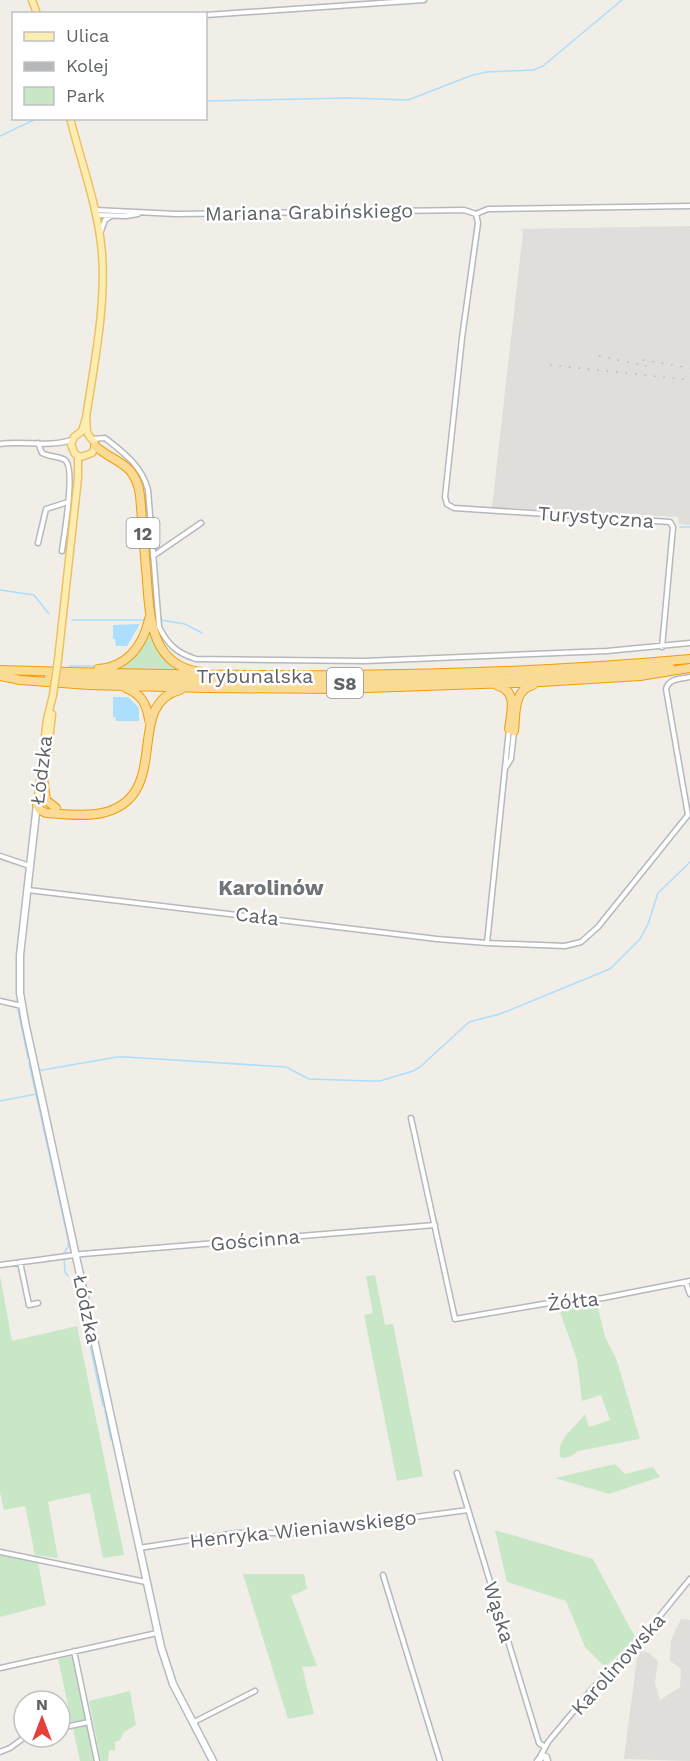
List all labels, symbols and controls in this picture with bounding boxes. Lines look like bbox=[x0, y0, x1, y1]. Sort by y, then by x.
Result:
legend bbox=[12, 12, 207, 120]
text: Ulica bbox=[66, 25, 109, 46]
text: Kolej bbox=[66, 55, 109, 76]
text: Park bbox=[66, 85, 105, 106]
street label: Mariana Grabińskiego bbox=[205, 198, 413, 226]
street label: Turystyczna bbox=[537, 501, 655, 533]
road number: 12 bbox=[126, 518, 160, 548]
street label: Trybunalska bbox=[197, 664, 313, 688]
road number: S8 bbox=[327, 668, 363, 698]
street label: Łódzka bbox=[25, 734, 57, 806]
district label: Karolinów bbox=[218, 875, 324, 900]
street label: Cała bbox=[234, 901, 280, 931]
street label: Gościnna bbox=[209, 1224, 301, 1256]
street label: Łódzka bbox=[68, 1272, 106, 1346]
street label: Żółta bbox=[546, 1286, 600, 1316]
street label: Henryka Wieniawskiego bbox=[188, 1505, 418, 1553]
street label: Wąska bbox=[478, 1578, 520, 1646]
street label: Karolinowska bbox=[566, 1608, 670, 1720]
north arrow bbox=[12, 1689, 72, 1749]
text: N bbox=[36, 1695, 48, 1714]

